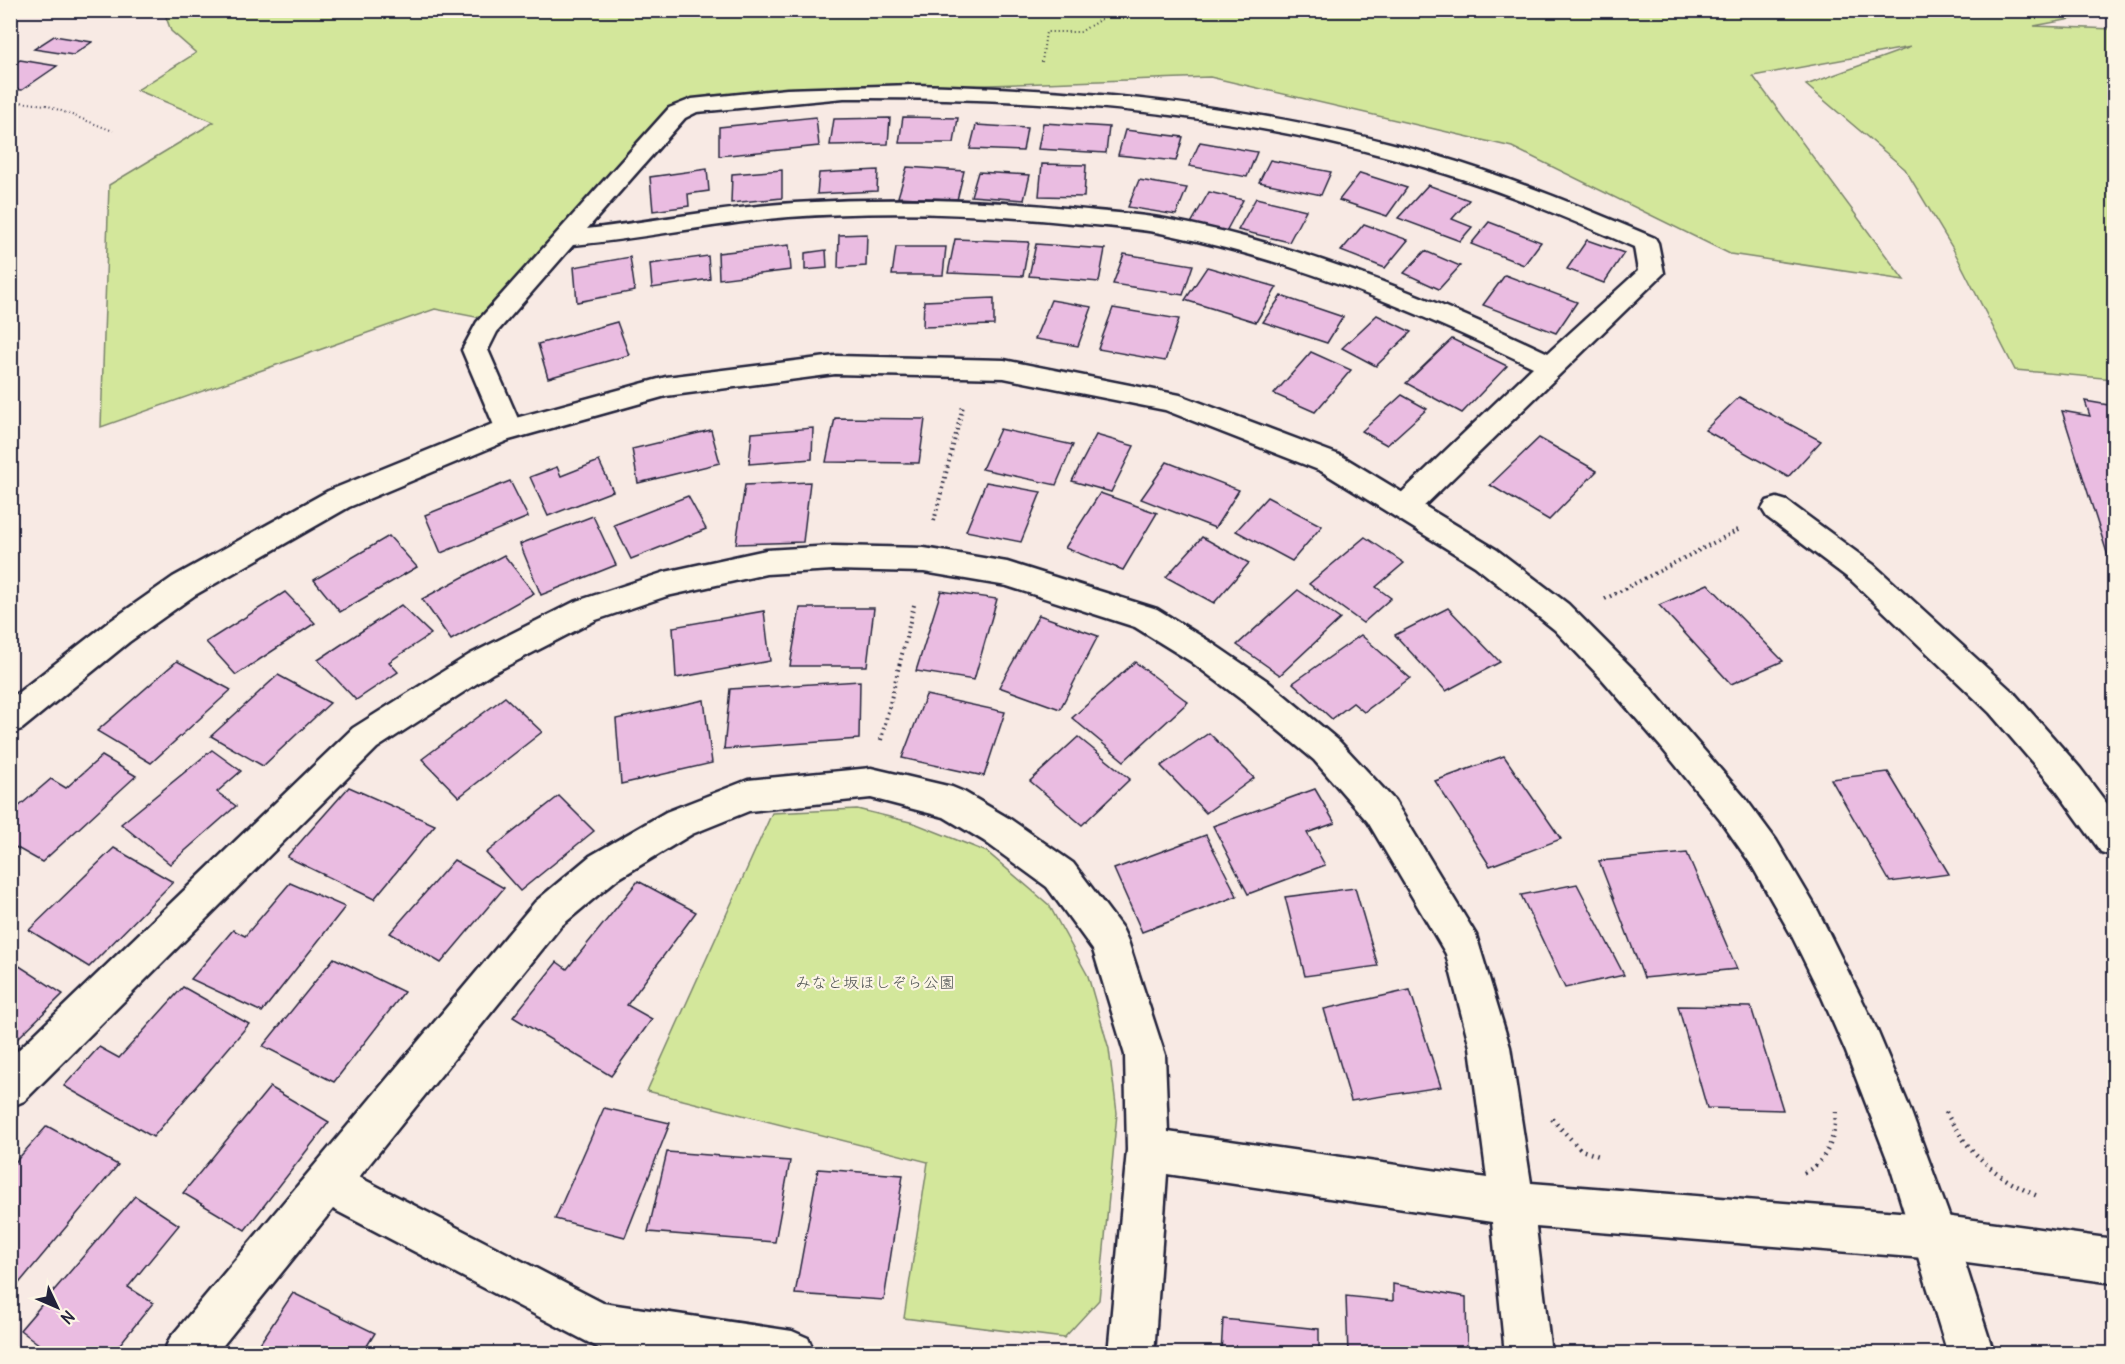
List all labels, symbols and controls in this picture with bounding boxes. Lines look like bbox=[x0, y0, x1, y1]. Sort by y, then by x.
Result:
park label: みなと坂ほしぞら公園 bbox=[795, 972, 955, 992]
north arrow bbox=[27, 1277, 87, 1337]
text: N bbox=[57, 1306, 79, 1328]

